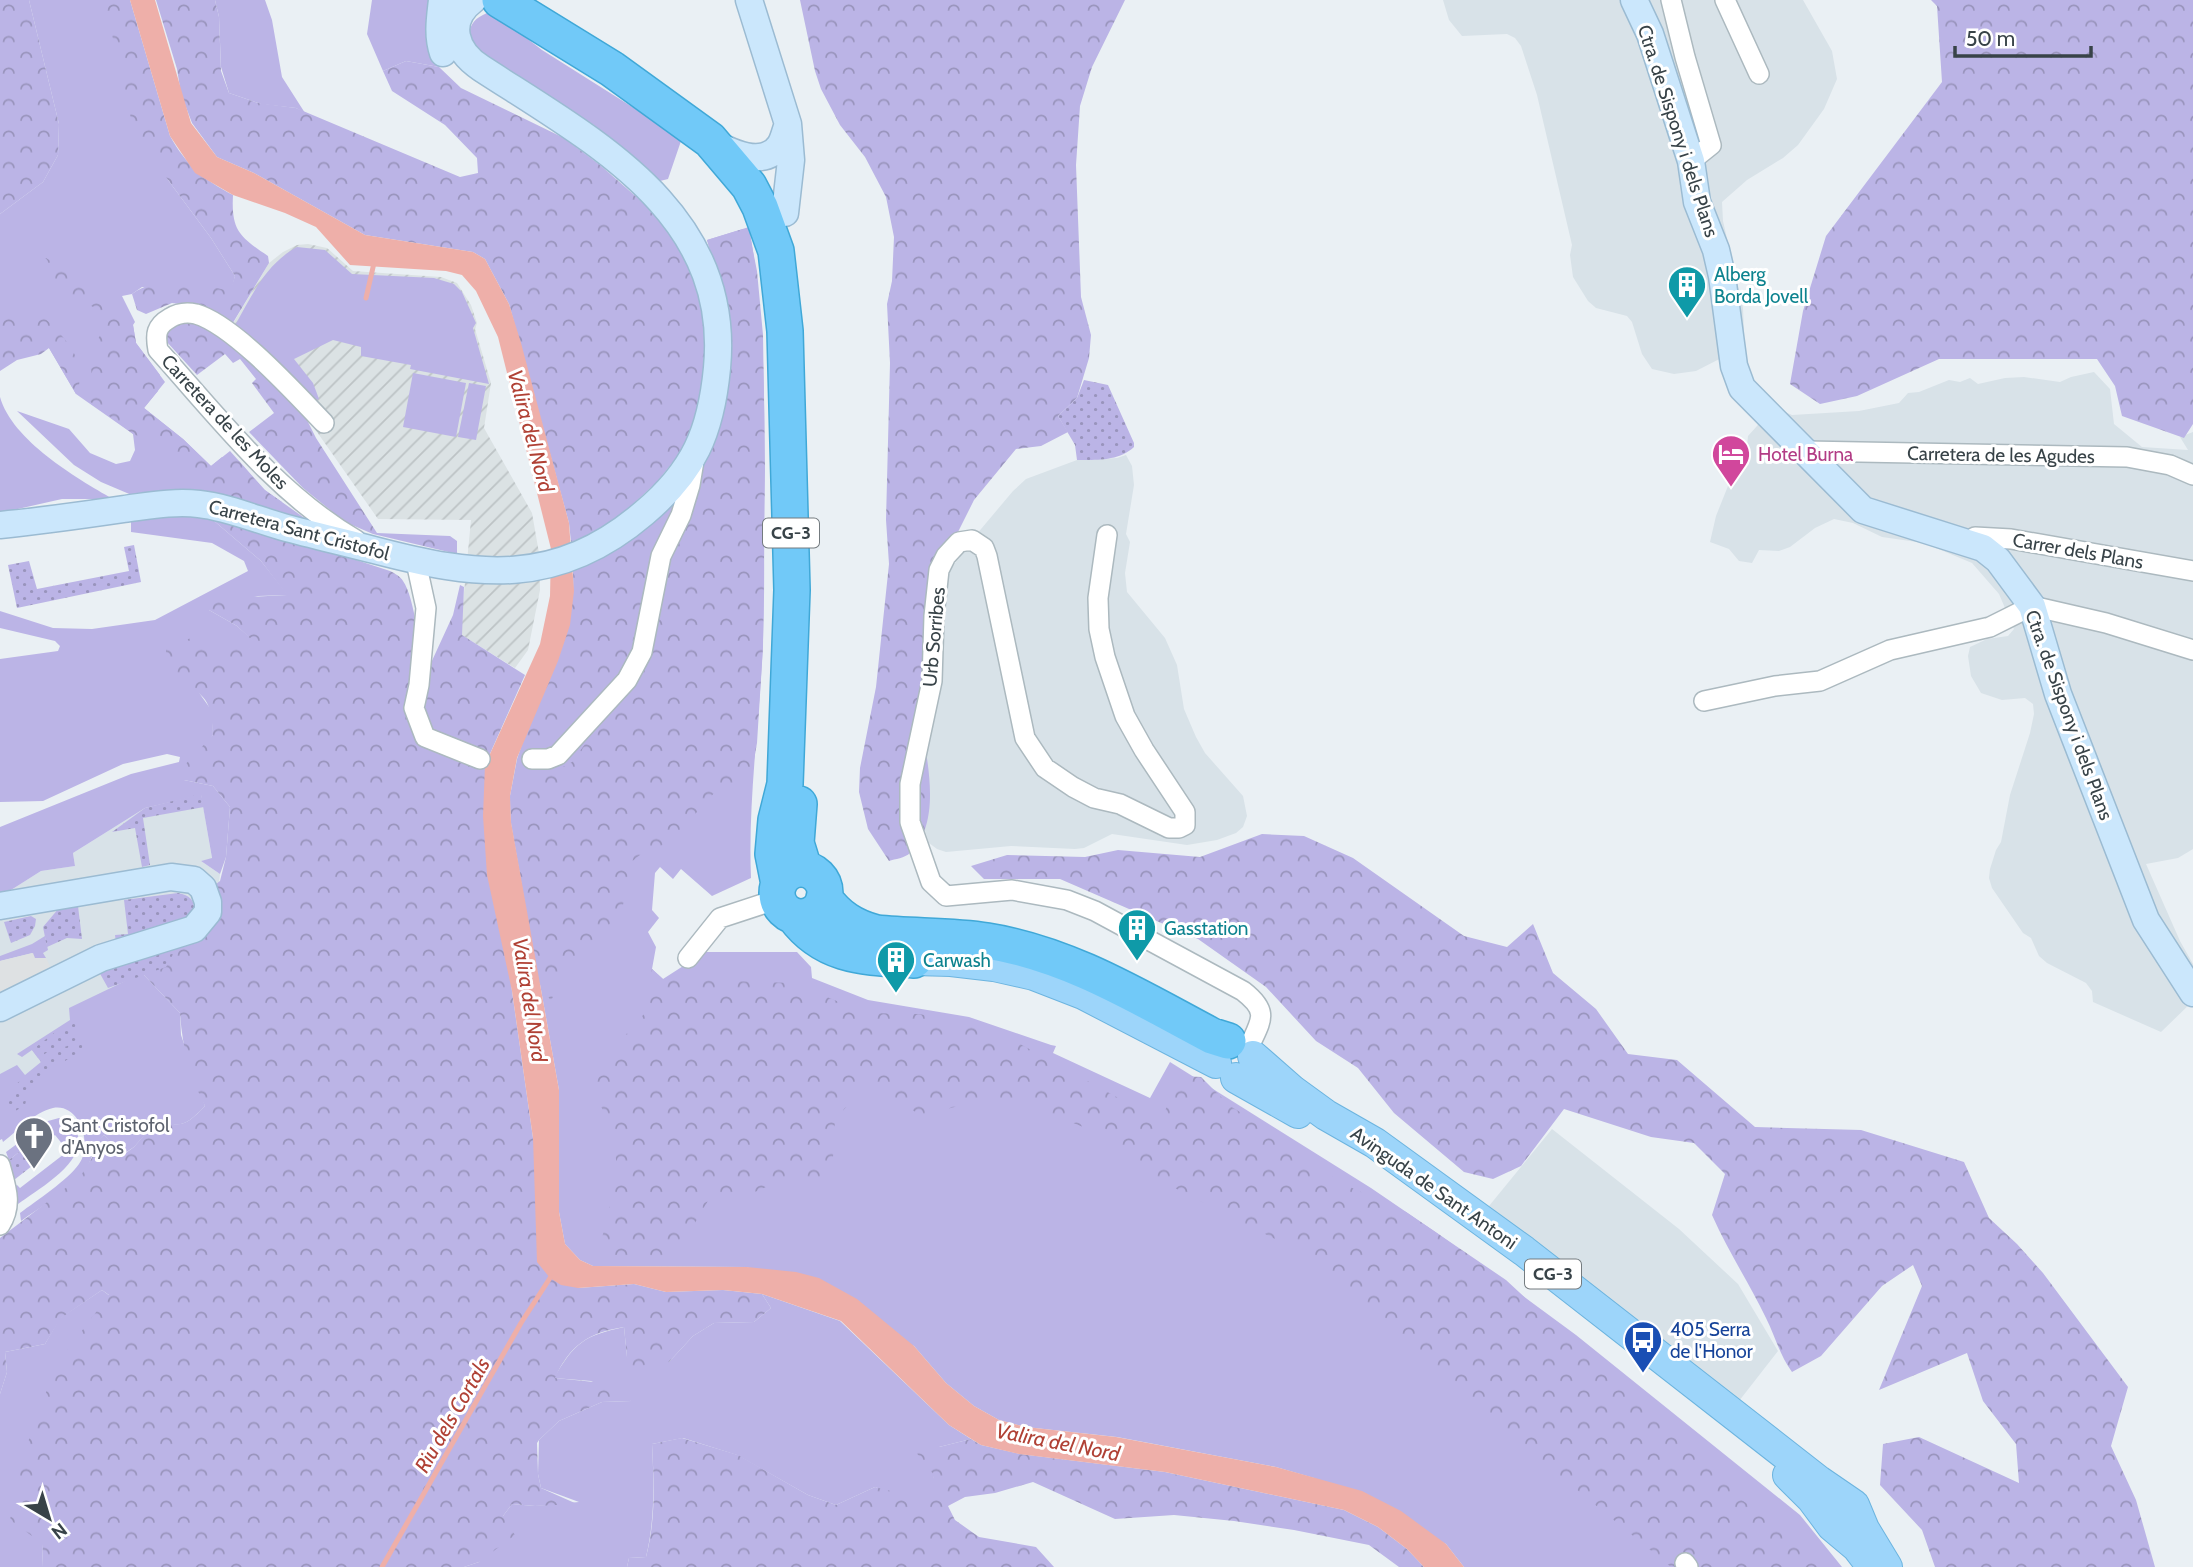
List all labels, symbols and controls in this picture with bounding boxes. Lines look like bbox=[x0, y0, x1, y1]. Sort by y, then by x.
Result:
scale bar bbox=[1955, 14, 2092, 58]
street label: Ctra. de Sispony i dels Plans bbox=[1633, 22, 1723, 240]
text: 50 m bbox=[1966, 26, 2015, 51]
place label: Alberg Borda Jovell bbox=[1714, 263, 1809, 308]
building icon: Alberg Borda Jovell bbox=[1666, 264, 1708, 319]
street label: Carretera de les Moles bbox=[157, 350, 294, 494]
water label: Valira del Nord bbox=[503, 367, 560, 496]
hotel icon: Hotel Burna bbox=[1710, 433, 1752, 488]
street label: Carretera de les Agudes bbox=[1907, 442, 2095, 468]
place label: Hotel Burna bbox=[1758, 443, 1853, 466]
street label: Carretera Sant Cristofol bbox=[206, 495, 392, 565]
road number: CG-3 bbox=[763, 518, 819, 548]
street label: Carrer dels Plans bbox=[2011, 528, 2145, 574]
street label: Urb Sorribes bbox=[918, 586, 950, 688]
street label: Ctra. de Sispony i dels Plans bbox=[2020, 607, 2118, 823]
building icon: Gasstation bbox=[1116, 907, 1158, 962]
place label: Gasstation bbox=[1164, 917, 1248, 940]
water label: Valira del Nord bbox=[508, 936, 552, 1065]
building icon: Carwash bbox=[875, 939, 917, 994]
place label: Carwash bbox=[923, 949, 991, 972]
place label: Sant Cristofol d'Anyos bbox=[61, 1114, 170, 1159]
church icon: Sant Cristofol d'Anyos bbox=[13, 1115, 55, 1170]
street label: Avinguda de Sant Antoni bbox=[1346, 1122, 1522, 1254]
road number: CG-3 bbox=[1525, 1260, 1581, 1288]
place label: 405 Serra de l'Honor bbox=[1670, 1318, 1753, 1363]
bus stop icon: 405 Serra de l'Honor bbox=[1622, 1319, 1664, 1374]
water label: Riu dels Cortals bbox=[409, 1353, 495, 1477]
water label: Valira del Nord bbox=[994, 1418, 1123, 1466]
north arrow bbox=[14, 1483, 84, 1553]
text: N bbox=[47, 1518, 72, 1544]

